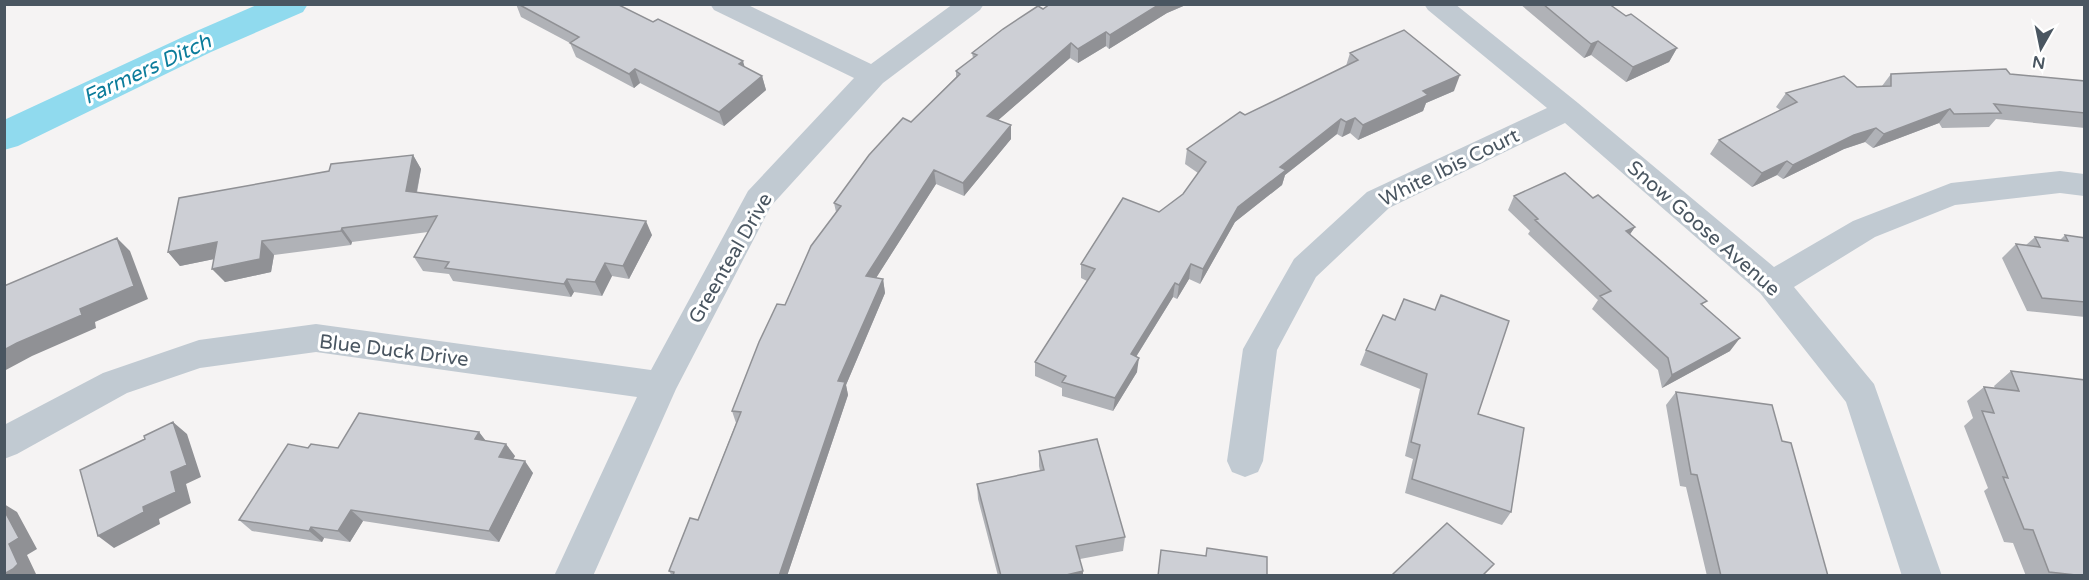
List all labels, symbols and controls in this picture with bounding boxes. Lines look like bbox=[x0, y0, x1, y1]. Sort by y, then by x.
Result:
north arrow bbox=[2011, 18, 2071, 78]
water label: Farmers Ditch bbox=[79, 28, 216, 110]
text: N bbox=[2031, 51, 2047, 73]
street label: White Ibis Court bbox=[1376, 124, 1524, 212]
street label: Snow Goose Avenue bbox=[1622, 156, 1785, 302]
street label: Greenteal Drive bbox=[684, 189, 778, 328]
street label: Blue Duck Drive bbox=[318, 330, 470, 372]

